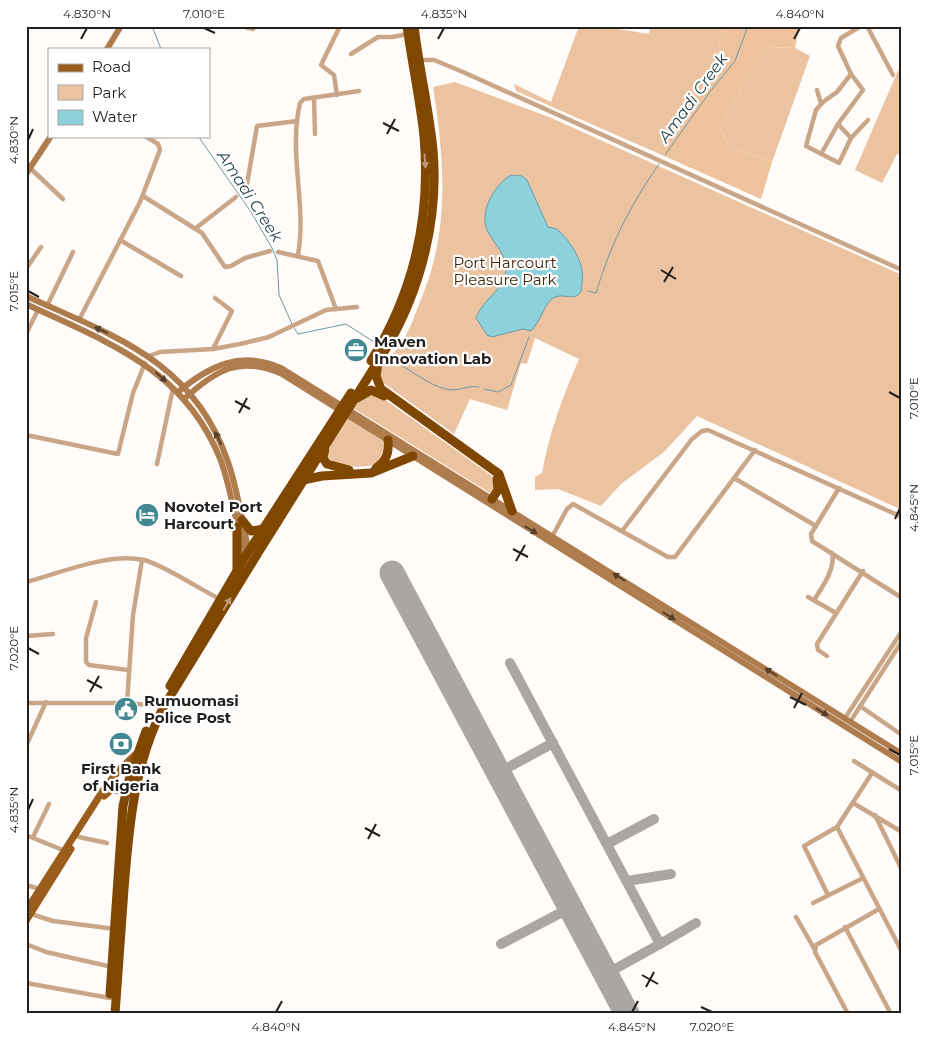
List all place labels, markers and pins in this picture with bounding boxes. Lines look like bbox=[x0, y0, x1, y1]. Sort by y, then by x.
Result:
place label: Maven Innovation Lab bbox=[374, 332, 491, 368]
office icon: Maven Innovation Lab bbox=[343, 337, 369, 363]
place label: Novotel Port Harcourt bbox=[164, 497, 263, 533]
hotel icon: Novotel Port Harcourt bbox=[134, 502, 160, 528]
place label: Rumuomasi Police Post bbox=[144, 691, 239, 727]
public building icon: Rumuomasi Police Post bbox=[113, 696, 139, 722]
bank icon: First Bank of Nigeria bbox=[108, 731, 134, 757]
place label: First Bank of Nigeria bbox=[81, 759, 161, 795]

